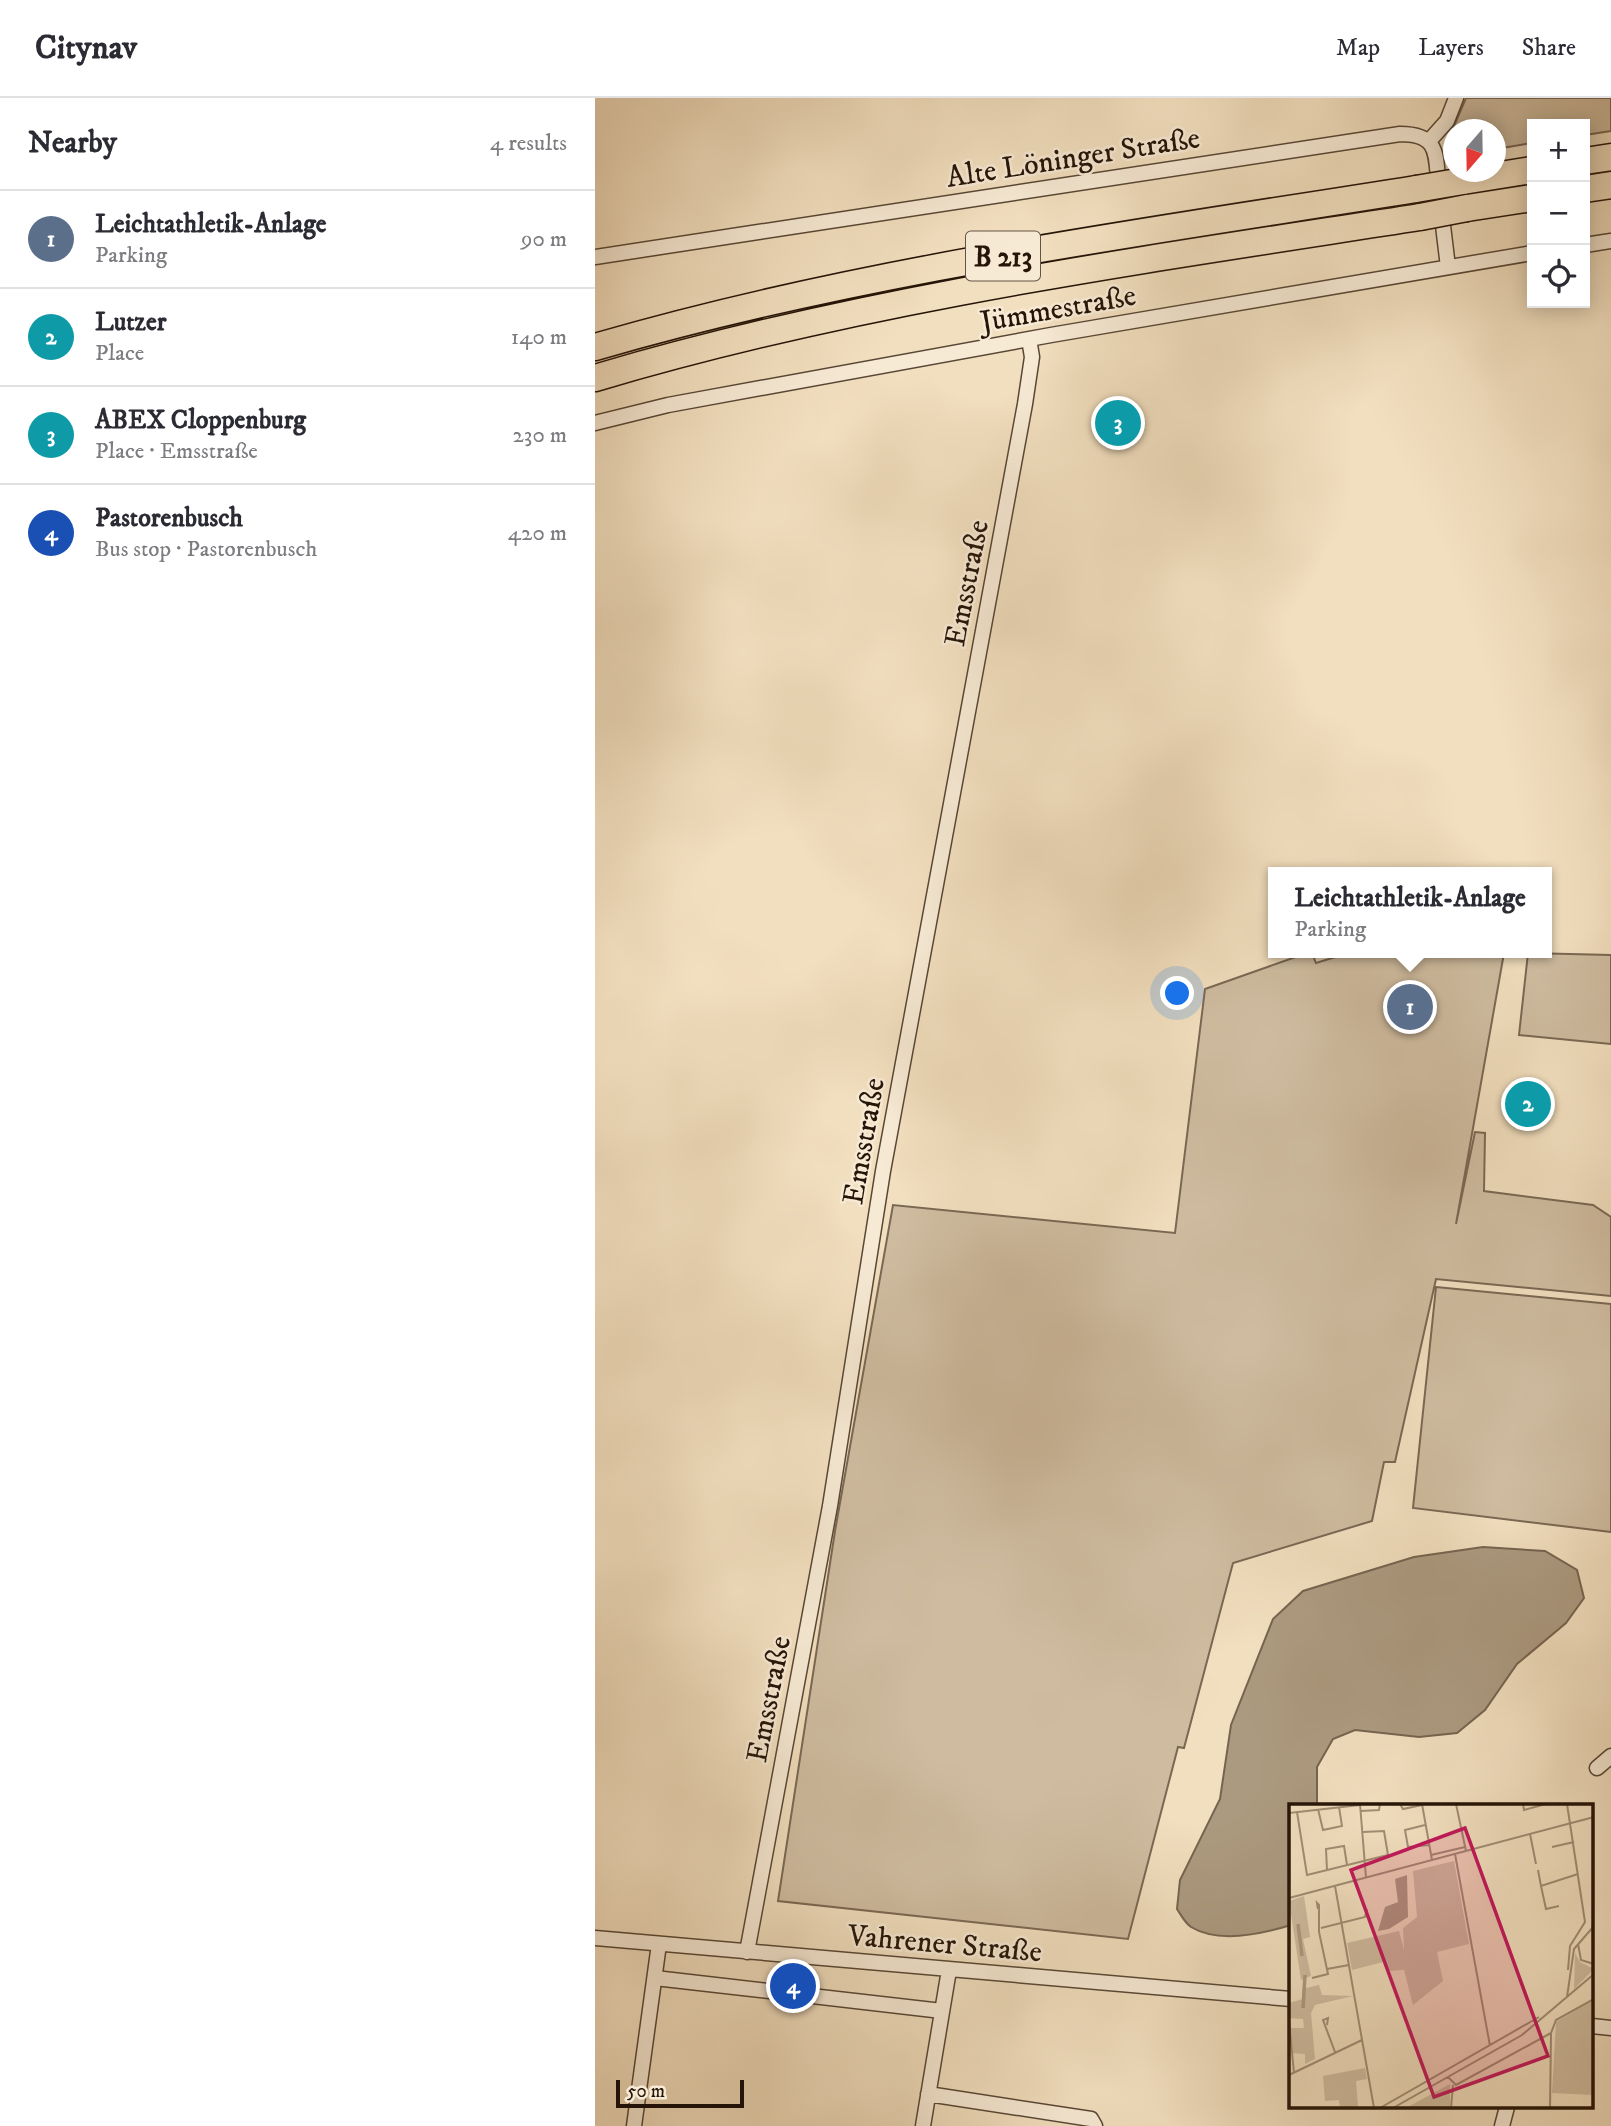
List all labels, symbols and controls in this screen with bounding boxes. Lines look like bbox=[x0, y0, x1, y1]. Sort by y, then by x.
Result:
text: Citynav bbox=[35, 28, 137, 69]
text: Map bbox=[1336, 33, 1380, 63]
text: Layers bbox=[1418, 33, 1484, 63]
text: Share bbox=[1522, 33, 1576, 63]
north arrow bbox=[1443, 119, 1506, 182]
map controls bbox=[1527, 119, 1590, 308]
button: + bbox=[1527, 119, 1590, 182]
street label: Alte Löninger Straße bbox=[944, 120, 1203, 197]
text: Nearby bbox=[28, 125, 117, 162]
text: 4 results bbox=[490, 129, 567, 158]
button: − bbox=[1527, 182, 1590, 245]
text: Leichtathletik-Anlage bbox=[95, 208, 327, 241]
text: 1 bbox=[47, 225, 55, 254]
text: 90 m bbox=[521, 225, 567, 254]
road number: B 213 bbox=[966, 232, 1040, 280]
text: Parking bbox=[95, 241, 167, 270]
button: locate bbox=[1527, 245, 1590, 308]
street label: Jümmestraße bbox=[975, 278, 1139, 342]
text: Lutzer bbox=[95, 306, 166, 339]
text: 2 bbox=[45, 323, 57, 352]
text: 140 m bbox=[511, 323, 567, 352]
text: Place bbox=[95, 339, 144, 368]
pin: 3 bbox=[1095, 397, 1141, 449]
text: ABEX Cloppenburg bbox=[95, 404, 306, 437]
text: 3 bbox=[47, 421, 55, 450]
text: 230 m bbox=[513, 421, 567, 450]
text: Place · Emsstraße bbox=[95, 437, 258, 466]
text: Pastorenbusch bbox=[95, 502, 243, 535]
street label: Emsstraße bbox=[937, 517, 998, 650]
text: 4 bbox=[44, 519, 58, 548]
text: 420 m bbox=[508, 519, 567, 548]
text: Bus stop · Pastorenbusch bbox=[95, 535, 317, 564]
popup bbox=[1268, 867, 1552, 958]
text: Leichtathletik-Anlage bbox=[1294, 882, 1526, 915]
text: Parking bbox=[1294, 915, 1366, 944]
your location bbox=[1160, 976, 1194, 1010]
pin: 1 bbox=[1387, 981, 1433, 1033]
street label: Emsstraße bbox=[835, 1075, 894, 1207]
pin: 2 bbox=[1505, 1078, 1551, 1130]
street label: Emsstraße bbox=[739, 1633, 800, 1766]
inset map bbox=[1289, 1804, 1593, 2108]
street label: Vahrener Straße bbox=[845, 1917, 1043, 1971]
pin: 4 bbox=[770, 1960, 816, 2012]
scale bar bbox=[616, 2077, 744, 2109]
text: 50 m bbox=[627, 2080, 665, 2103]

